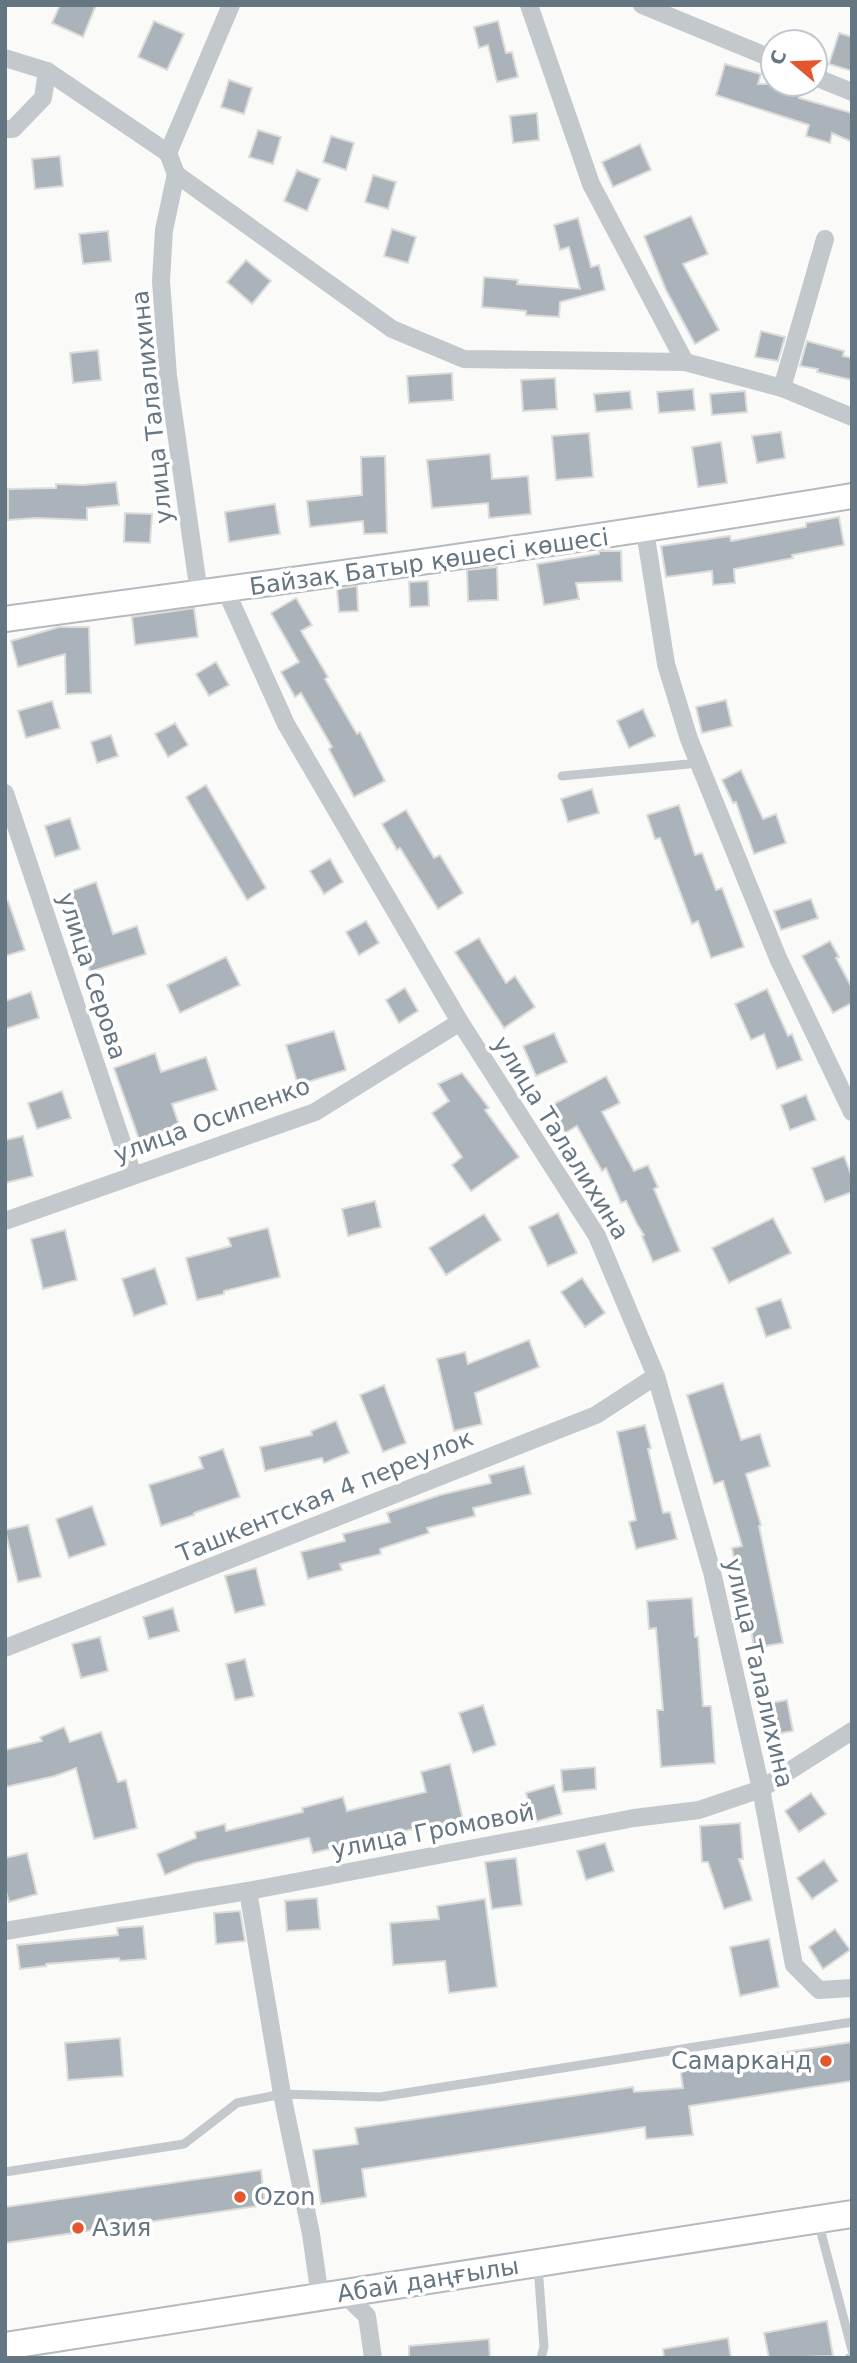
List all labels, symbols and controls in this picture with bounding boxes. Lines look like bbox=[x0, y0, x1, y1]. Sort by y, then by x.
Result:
north arrow bbox=[759, 28, 829, 98]
text: С bbox=[765, 47, 791, 68]
street label: улица Талалихина bbox=[126, 289, 178, 525]
street label: Байзақ Батыр қөшесі көшесі bbox=[248, 523, 610, 601]
street label: улица Серова bbox=[52, 889, 132, 1063]
street label: улица Талалихина bbox=[487, 1031, 635, 1245]
street label: улица Осипенко bbox=[110, 1071, 314, 1169]
street label: Ташкентская 4 переулок bbox=[172, 1424, 477, 1569]
street label: улица Талалихина bbox=[719, 1556, 799, 1790]
street label: улица Громовой bbox=[329, 1798, 537, 1864]
place label: Самарканд bbox=[671, 2047, 812, 2075]
marker: Самарканд bbox=[818, 2053, 834, 2069]
place label: Ozon bbox=[254, 2183, 315, 2211]
marker: Ozon bbox=[232, 2189, 248, 2205]
place label: Азия bbox=[92, 2214, 151, 2242]
marker: Азия bbox=[70, 2220, 86, 2236]
street label: Абай даңғылы bbox=[335, 2252, 521, 2308]

